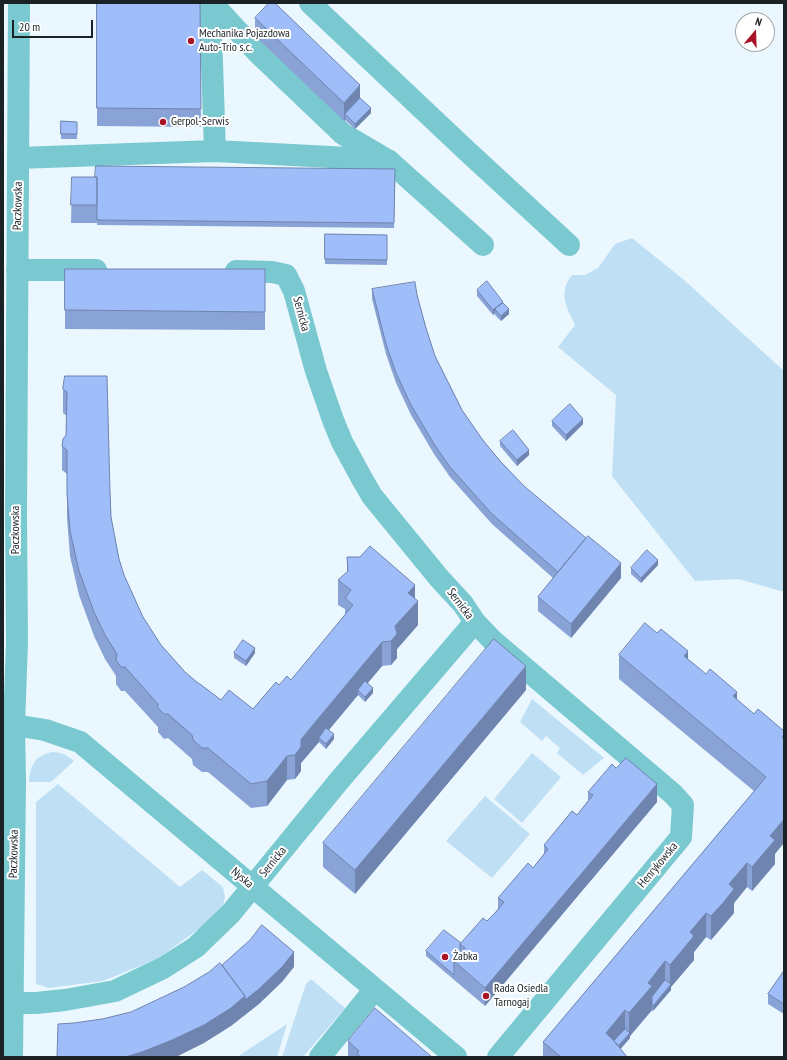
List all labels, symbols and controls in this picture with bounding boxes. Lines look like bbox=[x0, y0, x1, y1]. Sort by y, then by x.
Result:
scale bar bbox=[14, 12, 95, 38]
north arrow bbox=[735, 12, 775, 52]
text: N bbox=[753, 14, 764, 29]
text: 20 m bbox=[19, 19, 40, 34]
place label: Mechanika Pojazdowa Auto-Trio s.c. bbox=[199, 27, 290, 55]
marker: Mechanika Pojazdowa Auto-Trio s.c. bbox=[186, 36, 196, 46]
place label: Gerpol-Serwis bbox=[171, 115, 229, 129]
marker: Gerpol-Serwis bbox=[158, 117, 168, 127]
street label: Paczkowska bbox=[10, 182, 26, 230]
street label: Sernicka bbox=[290, 295, 312, 333]
street label: Paczkowska bbox=[9, 506, 23, 554]
street label: Sernicka bbox=[444, 586, 476, 622]
street label: Paczkowska bbox=[6, 830, 22, 878]
street label: Henrykowska bbox=[635, 839, 681, 891]
street label: Sernicka bbox=[256, 844, 290, 880]
street label: Nyska bbox=[228, 865, 256, 891]
place label: Żabka bbox=[453, 950, 478, 964]
marker: Żabka bbox=[440, 952, 450, 962]
place label: Rada Osiedla Tarnogaj bbox=[494, 982, 548, 1010]
marker: Rada Osiedla Tarnogaj bbox=[481, 991, 491, 1001]

